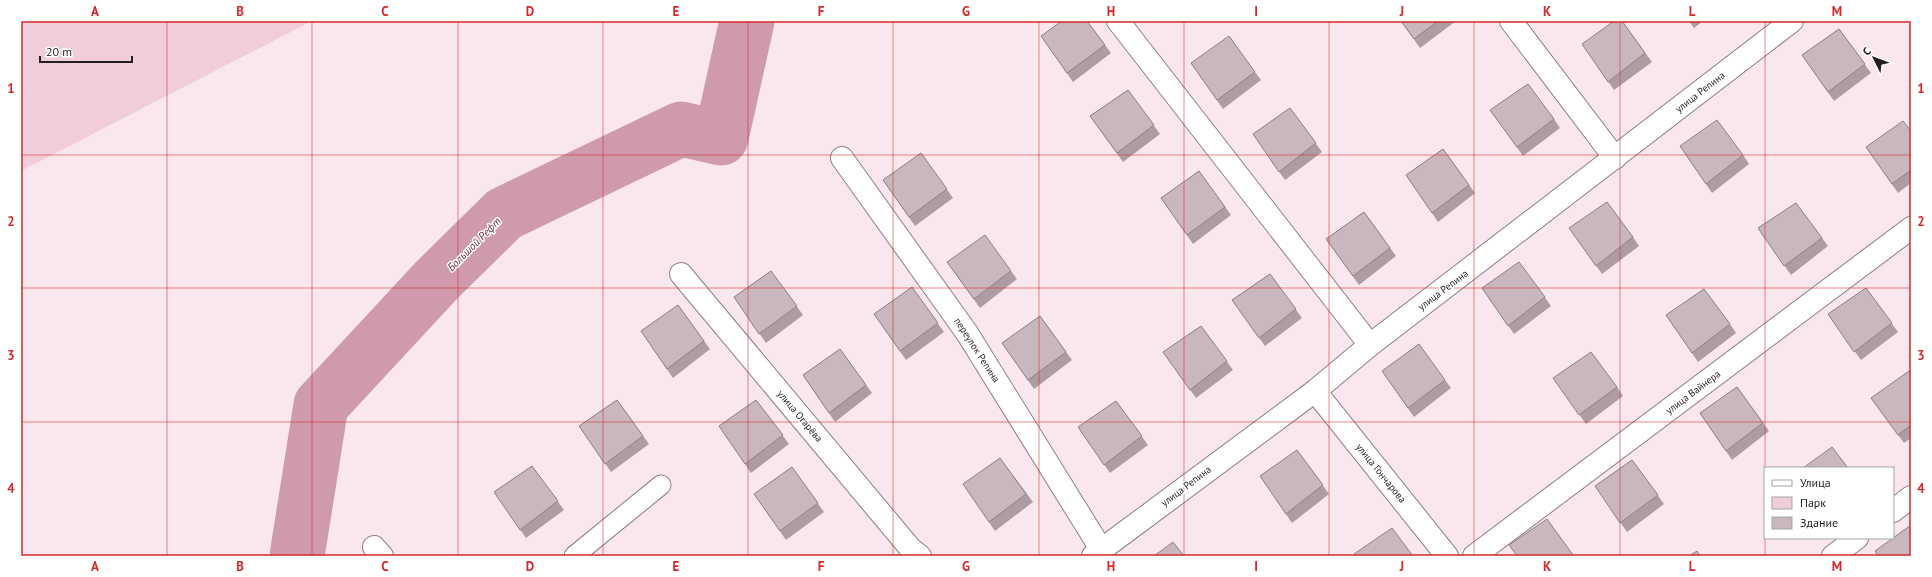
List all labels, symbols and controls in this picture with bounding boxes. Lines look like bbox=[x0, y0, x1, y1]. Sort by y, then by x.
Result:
text: A bbox=[91, 3, 99, 20]
text: B bbox=[236, 3, 244, 20]
text: C bbox=[381, 3, 389, 20]
text: D bbox=[526, 3, 534, 20]
text: E bbox=[673, 3, 680, 20]
text: F bbox=[818, 3, 825, 20]
text: G bbox=[962, 3, 970, 20]
text: H bbox=[1107, 3, 1115, 20]
text: I bbox=[1254, 3, 1258, 20]
text: J bbox=[1399, 3, 1404, 20]
text: K bbox=[1543, 3, 1551, 20]
text: L bbox=[1689, 3, 1696, 20]
text: M bbox=[1832, 3, 1842, 20]
scale bar bbox=[40, 38, 132, 64]
north arrow bbox=[1854, 38, 1894, 78]
text: 20 m bbox=[46, 44, 72, 59]
text: С bbox=[1859, 44, 1874, 58]
street label: улица Репина bbox=[1673, 69, 1728, 115]
text: 1 bbox=[7, 80, 15, 97]
text: 1 bbox=[1917, 80, 1925, 97]
text: 2 bbox=[7, 213, 15, 230]
text: 2 bbox=[1917, 213, 1925, 230]
water label: Большой Рефт bbox=[444, 214, 504, 274]
street label: улица Репина bbox=[1415, 267, 1471, 313]
street label: переулок Репина bbox=[951, 315, 1003, 385]
text: 3 bbox=[7, 347, 15, 364]
text: 3 bbox=[1917, 347, 1925, 364]
street label: улица Вайнера bbox=[1663, 367, 1723, 417]
street label: улица Огарёва bbox=[774, 387, 826, 445]
street label: улица Гончарова bbox=[1353, 441, 1409, 505]
street label: улица Репина bbox=[1158, 463, 1214, 509]
legend bbox=[1764, 467, 1894, 539]
text: Улица bbox=[1800, 475, 1831, 490]
text: 4 bbox=[7, 480, 15, 497]
text: 4 bbox=[1917, 480, 1925, 497]
text: Парк bbox=[1800, 495, 1826, 510]
text: Здание bbox=[1800, 515, 1838, 530]
text: A bbox=[91, 558, 99, 575]
text: B bbox=[236, 558, 244, 575]
text: C bbox=[381, 558, 389, 575]
text: D bbox=[526, 558, 534, 575]
text: E bbox=[673, 558, 680, 575]
text: F bbox=[818, 558, 825, 575]
text: G bbox=[962, 558, 970, 575]
text: H bbox=[1107, 558, 1115, 575]
text: I bbox=[1254, 558, 1258, 575]
text: J bbox=[1399, 558, 1404, 575]
text: K bbox=[1543, 558, 1551, 575]
text: L bbox=[1689, 558, 1696, 575]
text: M bbox=[1832, 558, 1842, 575]

